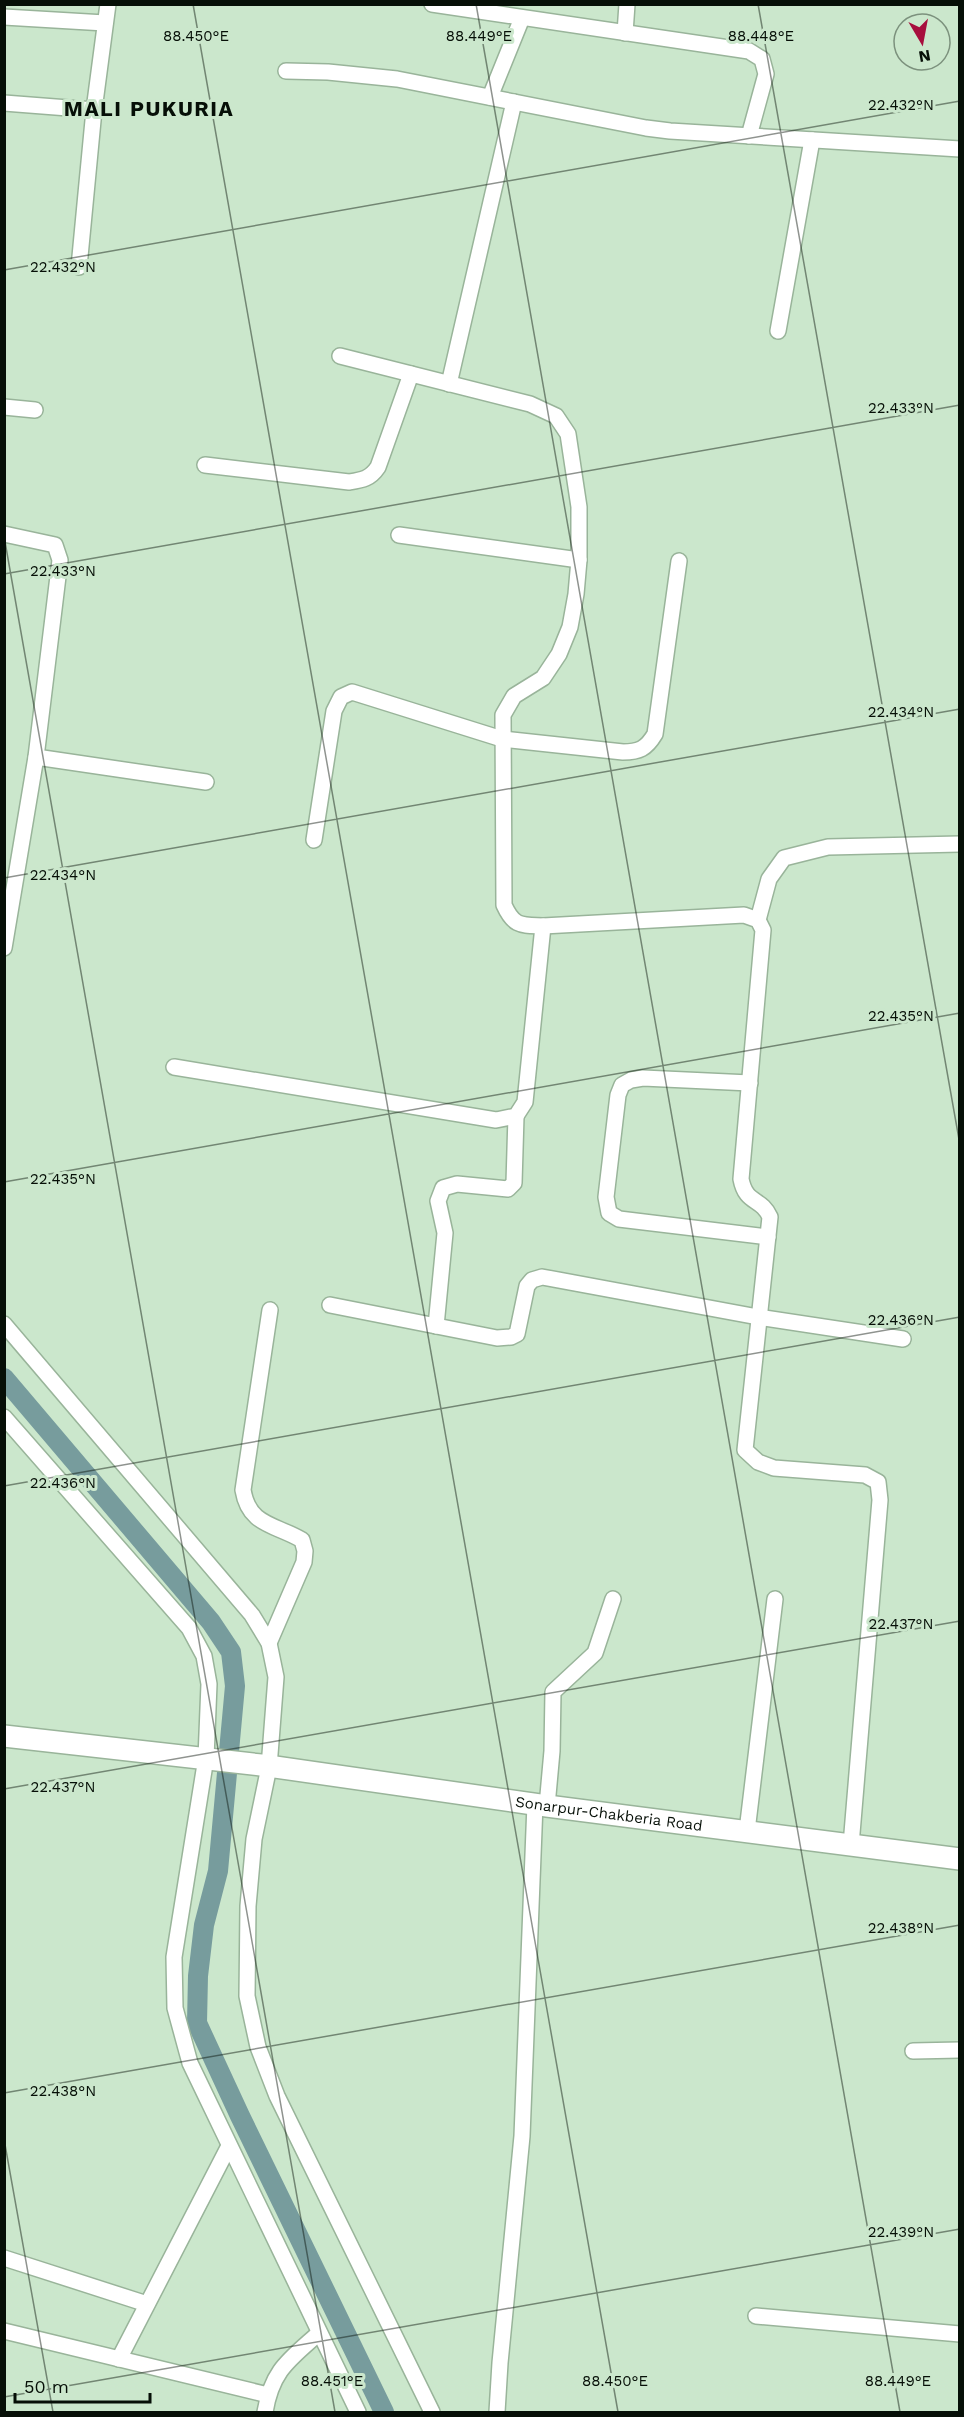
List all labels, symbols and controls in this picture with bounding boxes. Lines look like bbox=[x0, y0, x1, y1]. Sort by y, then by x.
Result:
north arrow bbox=[892, 12, 952, 72]
text: 88.450°E bbox=[163, 27, 229, 45]
text: 88.449°E bbox=[446, 27, 512, 45]
text: 88.448°E bbox=[728, 27, 794, 45]
text: N bbox=[917, 46, 932, 67]
district label: MALI PUKURIA bbox=[64, 96, 234, 121]
text: 22.432°N bbox=[868, 96, 934, 114]
text: 22.432°N bbox=[30, 258, 96, 276]
text: 22.433°N bbox=[868, 399, 934, 417]
text: 22.433°N bbox=[30, 562, 96, 580]
text: 22.434°N bbox=[868, 703, 934, 721]
text: 22.434°N bbox=[30, 866, 96, 884]
text: 22.435°N bbox=[868, 1007, 934, 1025]
text: 22.435°N bbox=[30, 1170, 96, 1188]
text: 22.436°N bbox=[868, 1311, 934, 1329]
text: 22.436°N bbox=[30, 1474, 96, 1492]
text: 22.437°N bbox=[869, 1615, 933, 1633]
text: 22.437°N bbox=[31, 1778, 95, 1796]
street label: Sonarpur-Chakberia Road bbox=[514, 1793, 704, 1835]
text: 22.438°N bbox=[868, 1919, 934, 1937]
text: 22.438°N bbox=[30, 2082, 96, 2100]
text: 22.439°N bbox=[868, 2223, 934, 2241]
scale bar bbox=[15, 2366, 150, 2404]
text: 88.451°E bbox=[301, 2372, 363, 2390]
text: 88.450°E bbox=[582, 2372, 648, 2390]
text: 88.449°E bbox=[865, 2372, 931, 2390]
text: 50 m bbox=[24, 2376, 69, 2397]

